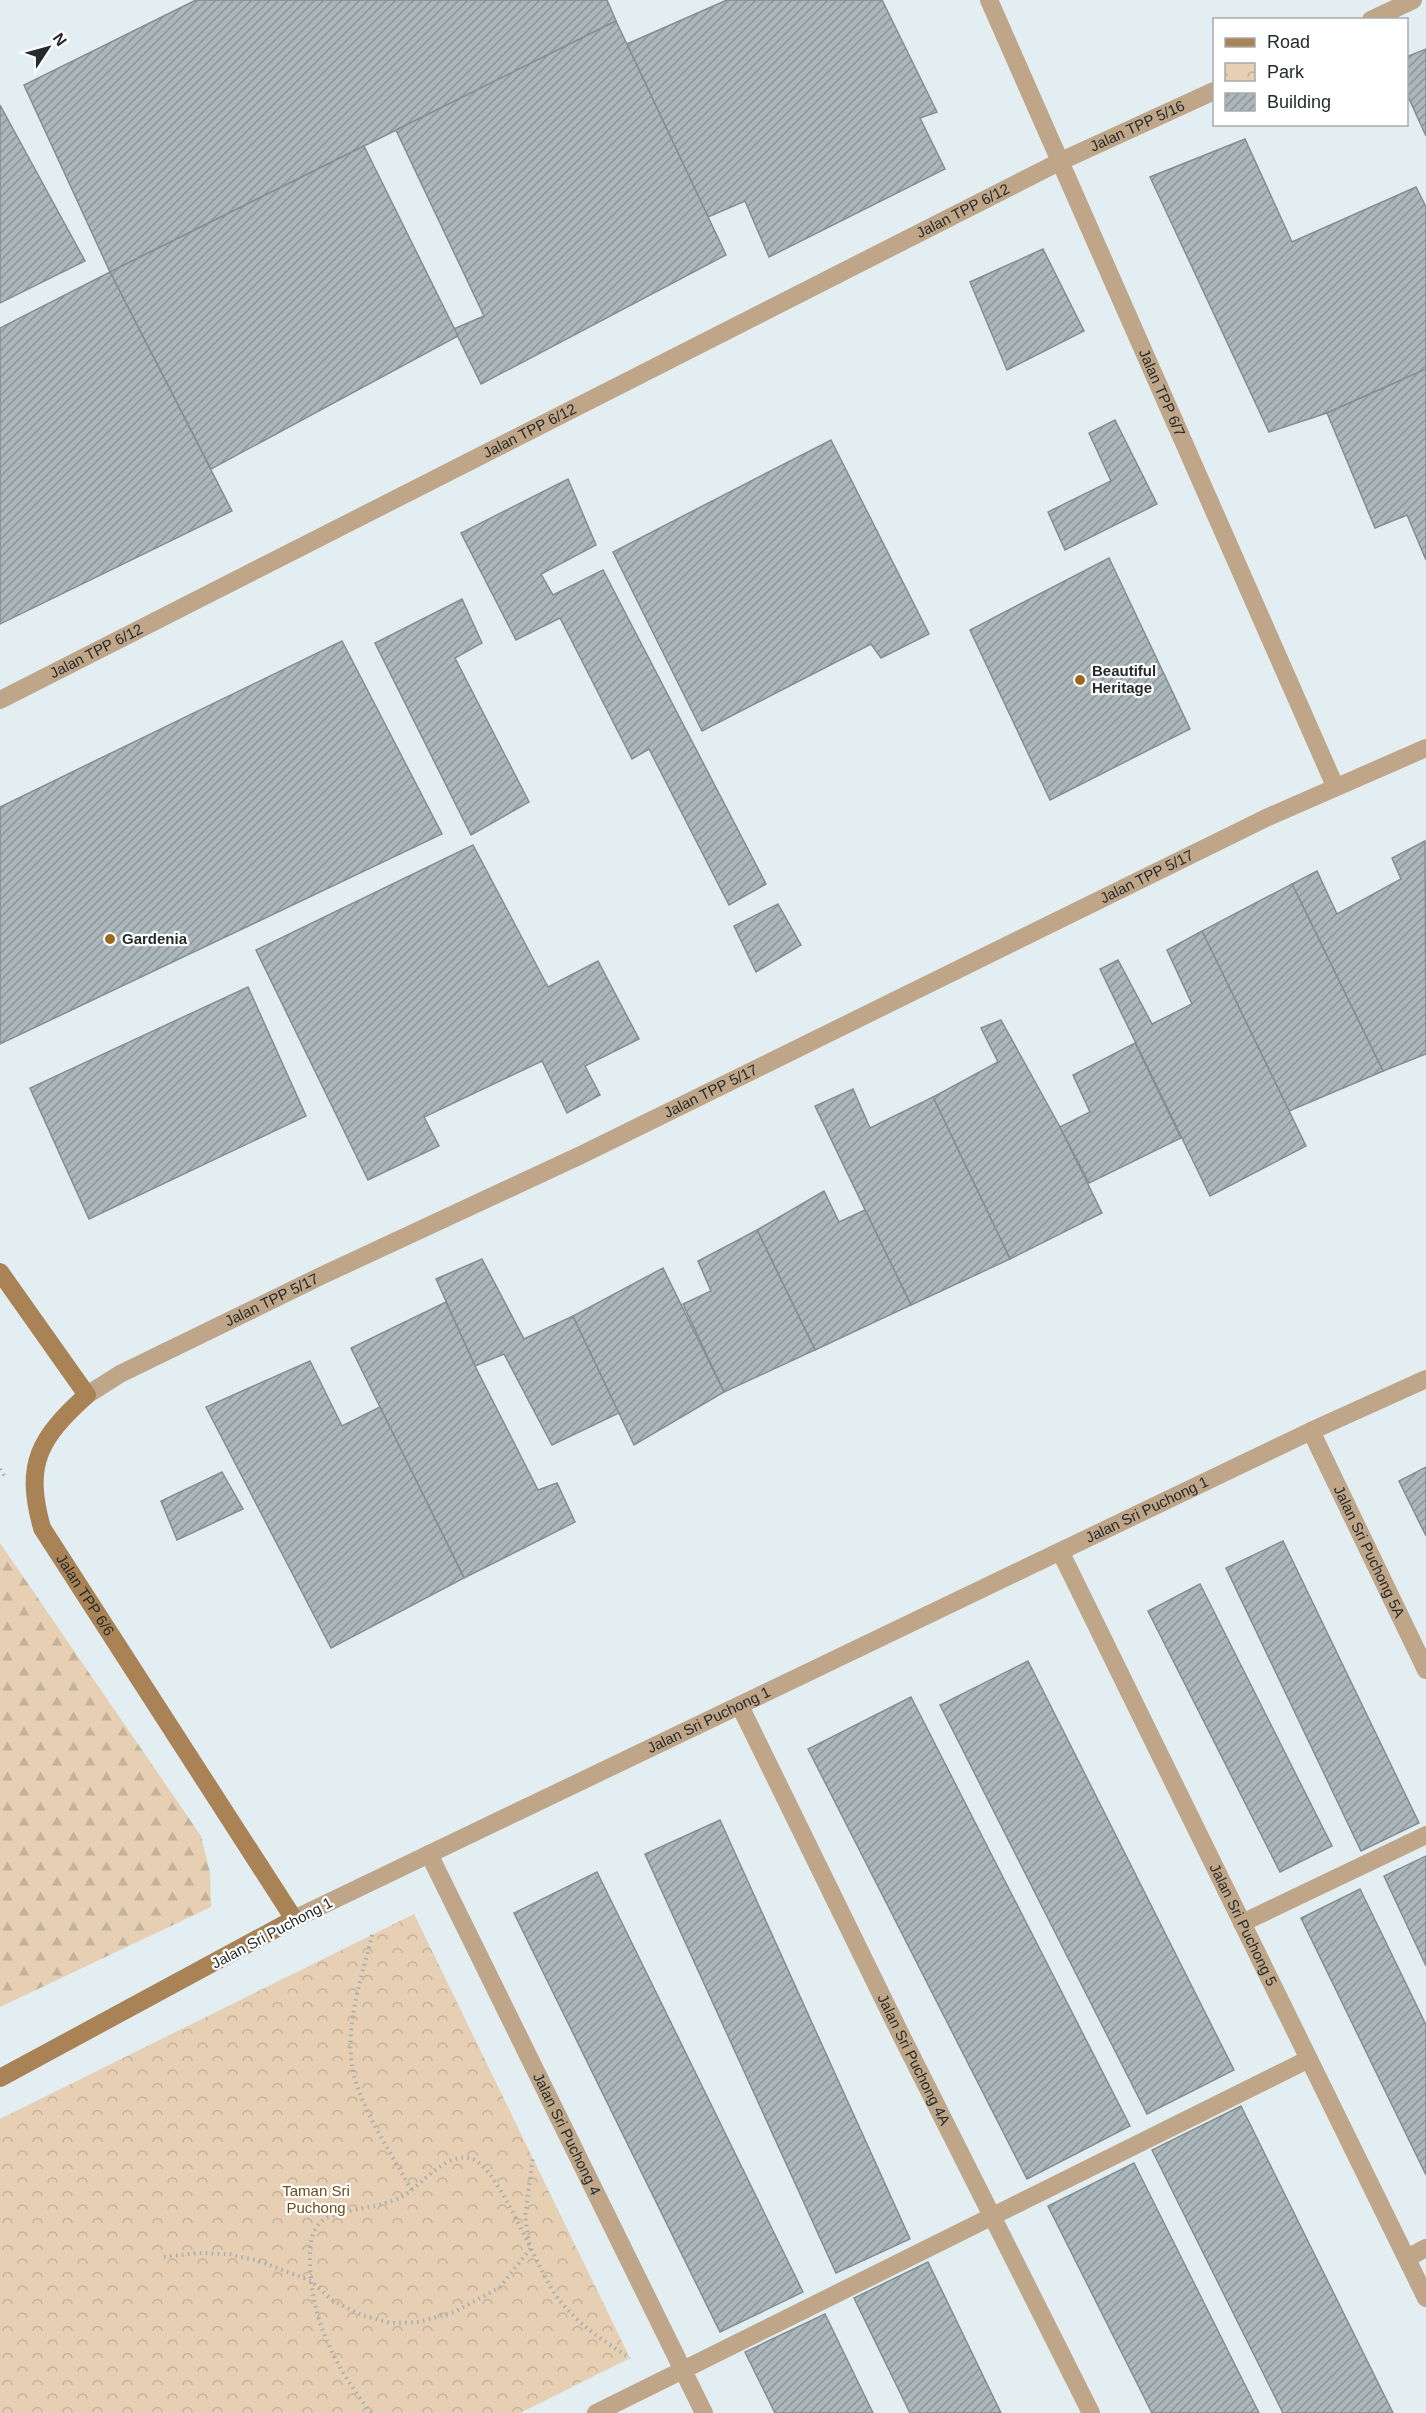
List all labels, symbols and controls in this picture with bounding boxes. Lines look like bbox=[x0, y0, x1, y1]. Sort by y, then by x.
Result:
north arrow bbox=[18, 18, 78, 78]
legend bbox=[1213, 18, 1408, 126]
text: N bbox=[49, 30, 70, 49]
text: Road bbox=[1267, 32, 1310, 52]
text: Park bbox=[1267, 62, 1305, 82]
text: Building bbox=[1267, 92, 1331, 112]
street label: Jalan TPP 5/16 bbox=[1087, 97, 1187, 155]
street label: Jalan TPP 6/12 bbox=[913, 180, 1012, 241]
street label: Jalan TPP 6/7 bbox=[1136, 346, 1189, 439]
street label: Jalan TPP 6/12 bbox=[480, 400, 579, 461]
street label: Jalan TPP 6/12 bbox=[47, 620, 145, 681]
place label: Beautiful Heritage bbox=[1092, 662, 1156, 696]
marker: Beautiful Heritage bbox=[1073, 673, 1087, 687]
street label: Jalan TPP 5/17 bbox=[1097, 846, 1196, 906]
place label: Gardenia bbox=[122, 930, 188, 947]
marker: Gardenia bbox=[103, 932, 117, 946]
street label: Jalan TPP 5/17 bbox=[661, 1061, 760, 1121]
street label: Jalan TPP 5/17 bbox=[222, 1270, 321, 1330]
street label: Jalan Sri Puchong 1 bbox=[1082, 1473, 1211, 1546]
street label: Jalan Sri Puchong 5A bbox=[1331, 1483, 1409, 1620]
street label: Jalan TPP 6/6 bbox=[53, 1551, 118, 1639]
street label: Jalan Sri Puchong 1 bbox=[644, 1683, 773, 1756]
street label: Jalan Sri Puchong 5 bbox=[1206, 1861, 1281, 1989]
street label: Jalan Sri Puchong 1 bbox=[209, 1894, 335, 1972]
street label: Jalan Sri Puchong 4A bbox=[874, 1991, 954, 2128]
street label: Jalan Sri Puchong 4 bbox=[530, 2070, 604, 2198]
park label: Taman Sri Puchong bbox=[282, 2182, 350, 2216]

